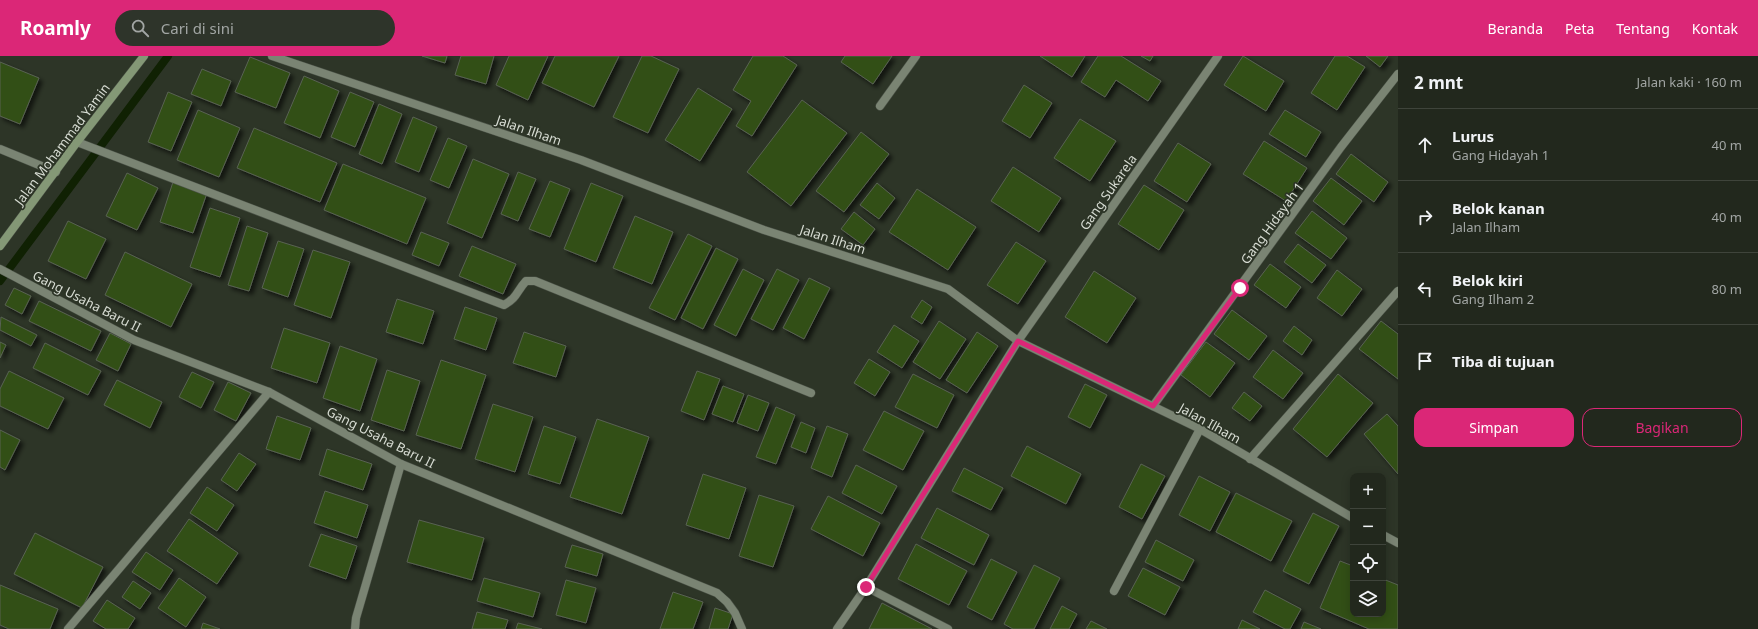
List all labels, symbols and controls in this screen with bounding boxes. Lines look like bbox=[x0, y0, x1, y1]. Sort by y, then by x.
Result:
search box bbox=[115, 10, 395, 46]
text: Roamly bbox=[20, 15, 91, 41]
icon: search bbox=[129, 17, 151, 39]
text: Cari di sini bbox=[161, 18, 234, 38]
text: Beranda bbox=[1488, 19, 1543, 38]
text: Peta bbox=[1565, 19, 1594, 38]
text: Tentang bbox=[1616, 19, 1670, 38]
text: Kontak bbox=[1692, 19, 1738, 38]
text: 2 mnt bbox=[1414, 71, 1463, 94]
text: Jalan kaki · 160 m bbox=[1636, 73, 1742, 91]
street label: Jalan Mohammad Yamin bbox=[9, 79, 114, 210]
street label: Jalan Ilham bbox=[492, 110, 564, 150]
text: Lurus bbox=[1452, 126, 1494, 146]
icon: ahead bbox=[1414, 134, 1436, 156]
text: 40 m bbox=[1712, 136, 1742, 154]
text: Gang Hidayah 1 bbox=[1452, 146, 1549, 164]
street label: Gang Sukarela bbox=[1075, 151, 1141, 233]
street label: Gang Hidayah 1 bbox=[1236, 178, 1308, 268]
text: Belok kanan bbox=[1452, 198, 1545, 218]
icon: right bbox=[1414, 206, 1436, 228]
text: 40 m bbox=[1712, 208, 1742, 226]
text: Jalan Ilham bbox=[1452, 218, 1520, 236]
street label: Jalan Ilham bbox=[796, 219, 868, 258]
street label: Gang Usaha Baru II bbox=[30, 266, 144, 336]
text: Belok kiri bbox=[1452, 270, 1523, 290]
icon: left bbox=[1414, 278, 1436, 300]
route start bbox=[1231, 279, 1249, 297]
text: 80 m bbox=[1712, 280, 1742, 298]
text: Gang Ilham 2 bbox=[1452, 290, 1534, 308]
icon: arrive bbox=[1414, 350, 1436, 372]
text: Tiba di tujuan bbox=[1452, 351, 1555, 371]
street label: Jalan Ilham bbox=[1174, 398, 1244, 447]
street label: Gang Usaha Baru II bbox=[324, 402, 438, 472]
button: Simpan bbox=[1414, 408, 1574, 447]
button: Bagikan bbox=[1582, 408, 1742, 447]
map controls bbox=[1350, 473, 1386, 617]
button: + bbox=[1350, 473, 1386, 509]
button: − bbox=[1350, 509, 1386, 545]
button: locate bbox=[1350, 545, 1386, 581]
route end bbox=[857, 578, 875, 596]
button: layers bbox=[1350, 581, 1386, 617]

